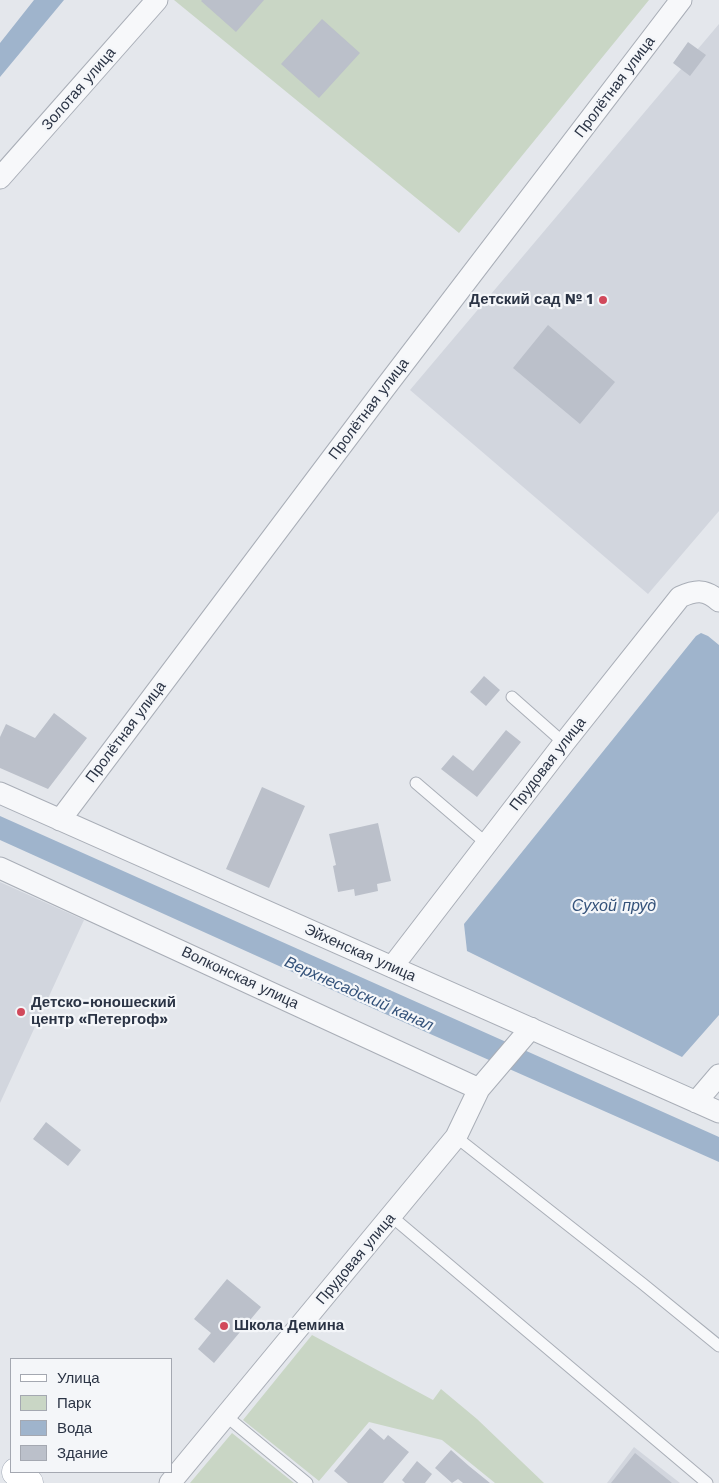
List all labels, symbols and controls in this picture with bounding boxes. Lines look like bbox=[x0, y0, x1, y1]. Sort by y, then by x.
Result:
street label: Пролётная улица bbox=[571, 33, 659, 141]
street label: Золотая улица bbox=[38, 44, 120, 134]
place label: Детский сад № 1 bbox=[469, 291, 593, 309]
marker: Детский сад № 1 bbox=[597, 294, 609, 306]
street label: Пролётная улица bbox=[325, 355, 413, 463]
street label: Пролётная улица bbox=[82, 678, 170, 786]
street label: Прудовая улица bbox=[506, 714, 590, 814]
water label: Сухой пруд bbox=[572, 896, 656, 916]
street label: Эйхенская улица bbox=[301, 920, 419, 986]
street label: Волконская улица bbox=[178, 943, 302, 1013]
water label: Верхнесадский канал bbox=[282, 953, 436, 1035]
place label: Детско-юношеский центр «Петергоф» bbox=[31, 994, 176, 1029]
marker: Детско-юношеский центр «Петергоф» bbox=[15, 1006, 27, 1018]
street label: Прудовая улица bbox=[313, 1210, 399, 1308]
place label: Школа Демина bbox=[234, 1317, 344, 1335]
marker: Школа Демина bbox=[218, 1320, 230, 1332]
legend bbox=[10, 1358, 172, 1473]
text: Улица bbox=[57, 1369, 100, 1387]
text: Парк bbox=[57, 1394, 91, 1412]
text: Вода bbox=[57, 1419, 92, 1437]
text: Здание bbox=[57, 1444, 108, 1462]

